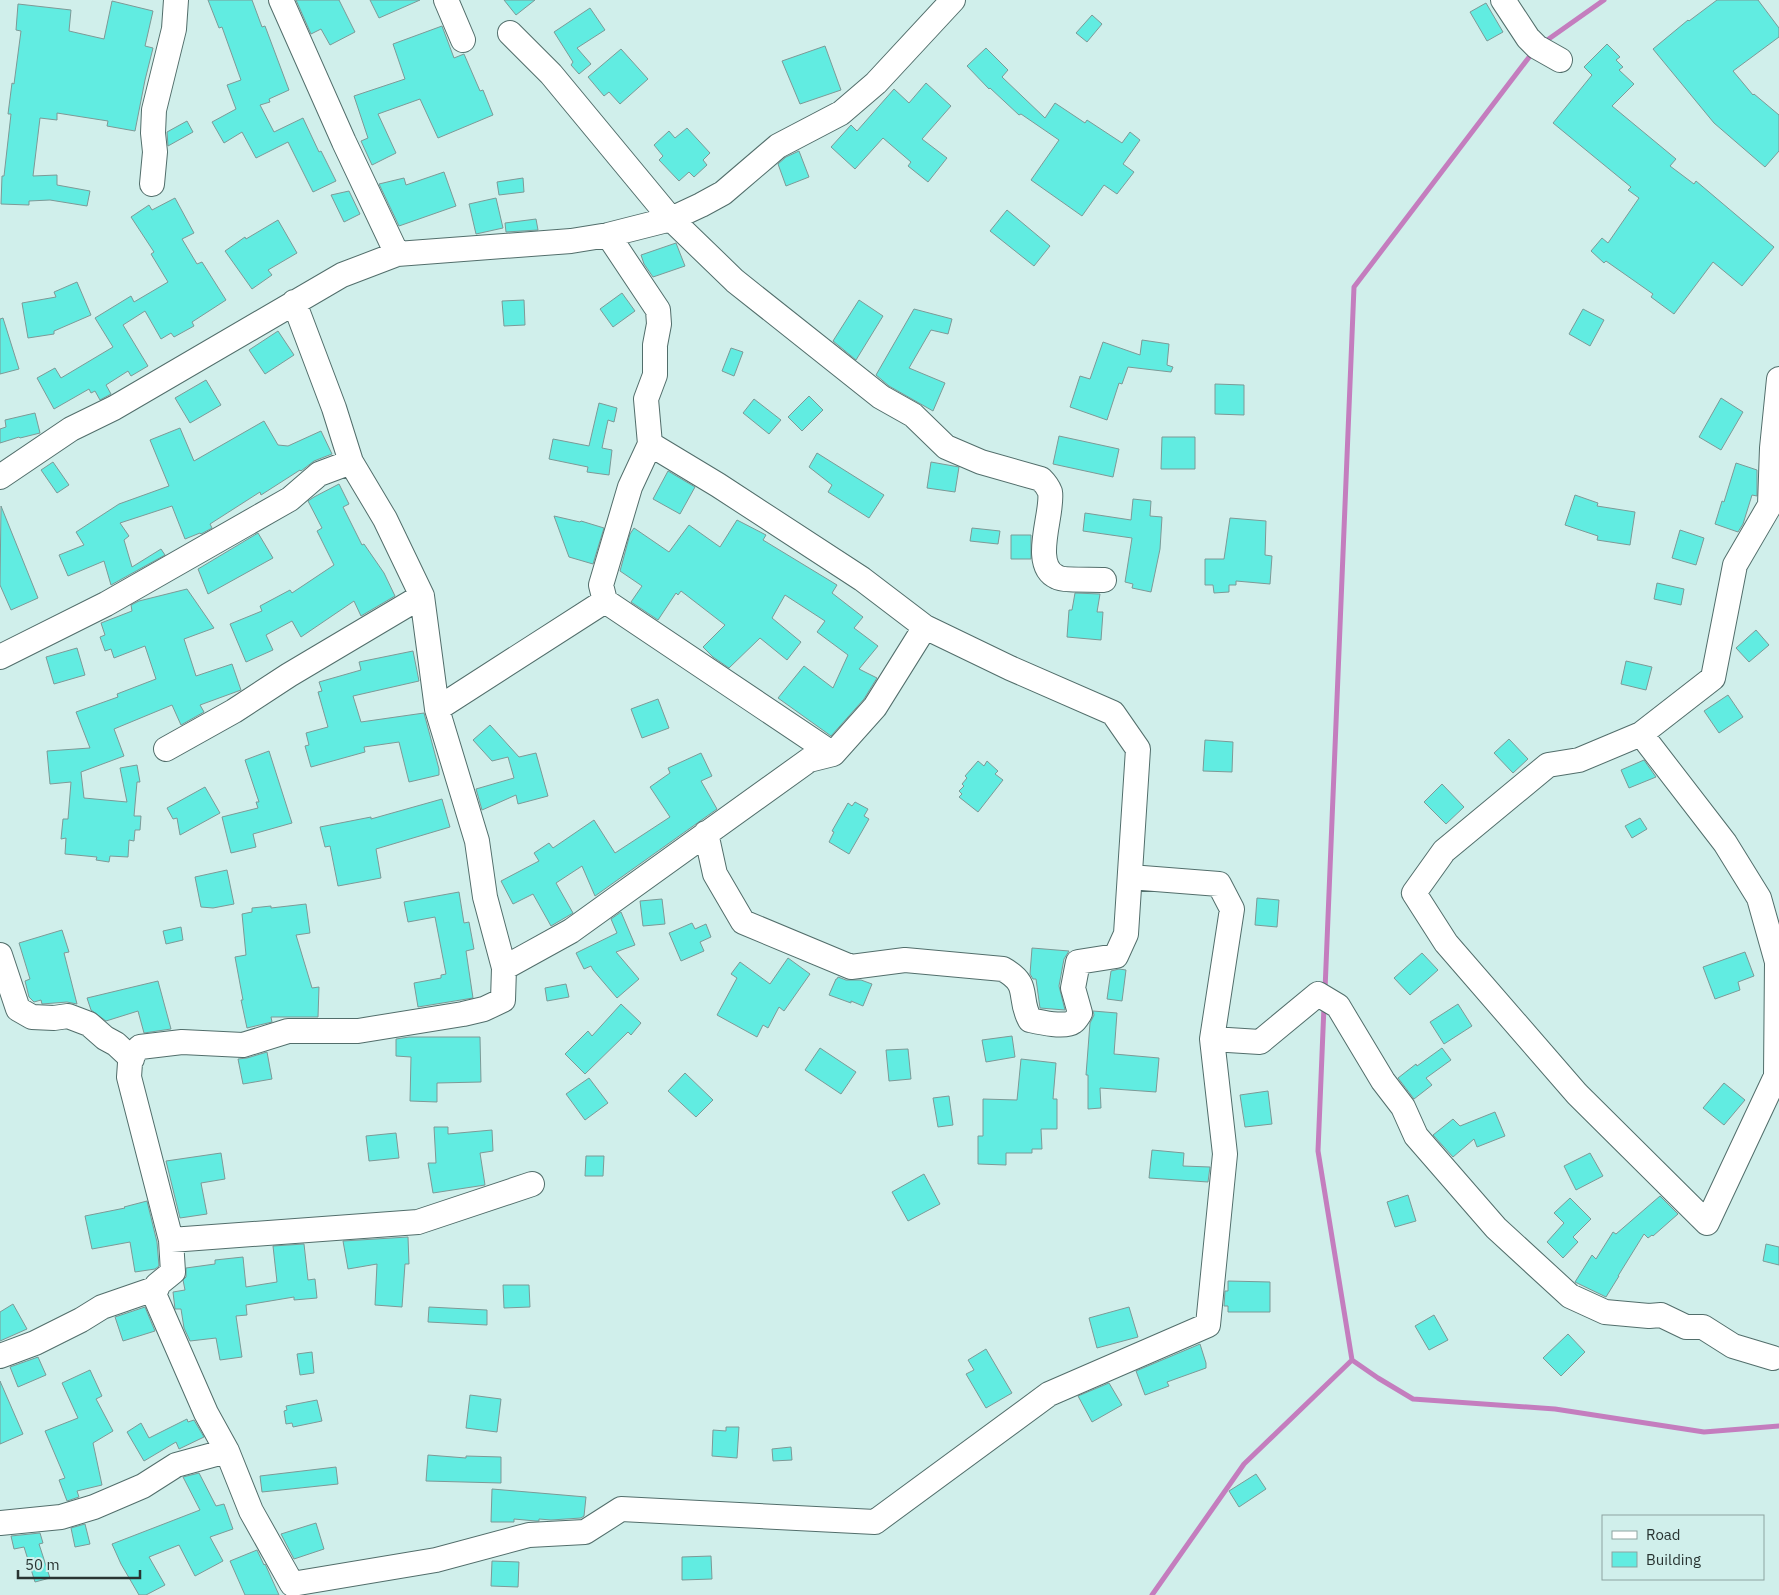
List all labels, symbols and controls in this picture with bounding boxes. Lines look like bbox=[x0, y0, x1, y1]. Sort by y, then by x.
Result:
legend bbox=[1602, 1515, 1764, 1580]
text: Road bbox=[1646, 1525, 1681, 1544]
scale bar bbox=[18, 1548, 140, 1580]
text: Building bbox=[1646, 1550, 1701, 1569]
text: 50 m bbox=[25, 1555, 60, 1574]

